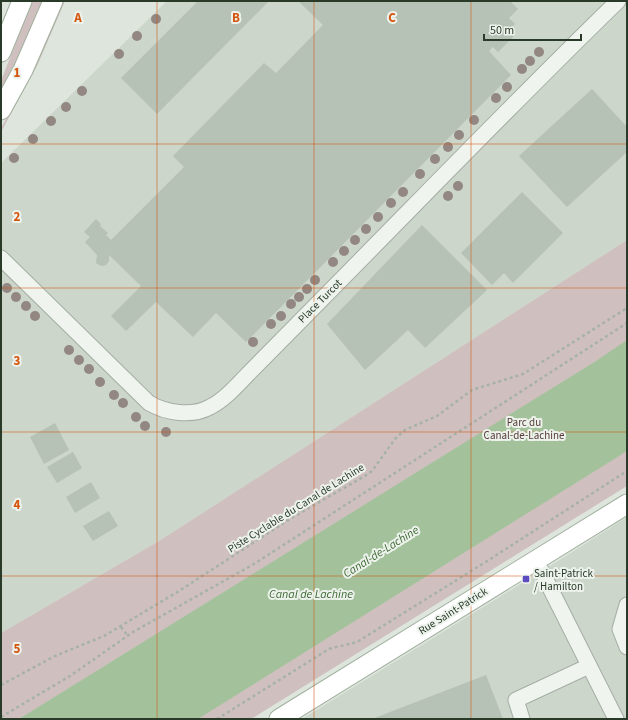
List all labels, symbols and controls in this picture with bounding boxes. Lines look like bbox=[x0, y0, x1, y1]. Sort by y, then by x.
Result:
text: A bbox=[73, 9, 82, 27]
text: B bbox=[232, 9, 240, 27]
text: C bbox=[388, 9, 396, 27]
scale bar bbox=[484, 16, 581, 42]
text: 50 m bbox=[490, 22, 514, 39]
text: 1 bbox=[14, 64, 21, 82]
text: 2 bbox=[14, 208, 21, 226]
street label: Place Turcot bbox=[295, 276, 345, 326]
text: 3 bbox=[14, 352, 21, 370]
park label: Parc du Canal-de-Lachine bbox=[484, 415, 565, 443]
street label: Piste Cyclable du Canal de Lachine bbox=[225, 459, 368, 556]
text: 4 bbox=[14, 496, 21, 514]
water label: Canal-de-Lachine bbox=[340, 522, 422, 582]
place label: Saint-Patrick / Hamilton bbox=[534, 566, 593, 594]
marker: Saint-Patrick / Hamilton bbox=[521, 574, 531, 584]
street label: Rue Saint-Patrick bbox=[416, 583, 491, 638]
water label: Canal de Lachine bbox=[269, 586, 353, 603]
text: 5 bbox=[14, 640, 21, 658]

